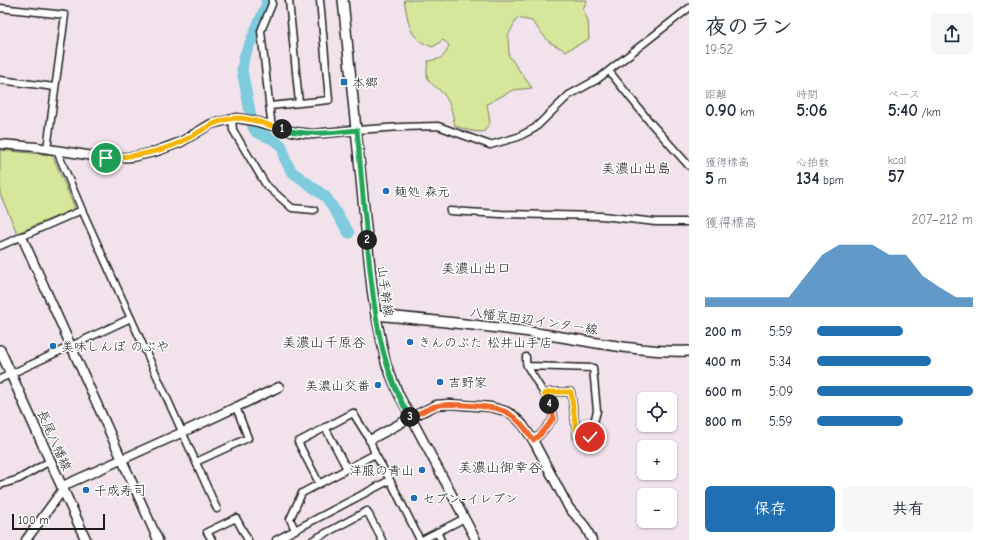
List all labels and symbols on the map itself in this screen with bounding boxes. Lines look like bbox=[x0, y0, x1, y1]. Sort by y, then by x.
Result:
place label: 本郷 bbox=[352, 75, 378, 90]
marker: 本郷 bbox=[339, 77, 349, 87]
pin: 1 bbox=[272, 119, 292, 139]
pin bbox=[89, 141, 123, 175]
district label: 美濃山出島 bbox=[601, 160, 671, 177]
place label: 麺処 森元 bbox=[394, 184, 450, 199]
marker: 麺処 森元 bbox=[381, 186, 391, 196]
pin: 2 bbox=[357, 230, 377, 250]
district label: 美濃山出口 bbox=[441, 260, 511, 277]
street label: 山手幹線 bbox=[374, 264, 397, 319]
street label: 八幡京田辺インター線 bbox=[469, 304, 600, 337]
district label: 美濃山千原谷 bbox=[282, 334, 366, 351]
place label: きんのぶた 松井山手店 bbox=[418, 335, 552, 350]
marker: きんのぶた 松井山手店 bbox=[405, 337, 415, 347]
place label: 美味しんぼ のぶや bbox=[61, 339, 169, 354]
marker: 美味しんぼ のぶや bbox=[48, 341, 58, 351]
place label: 吉野家 bbox=[448, 375, 487, 390]
marker: 吉野家 bbox=[435, 377, 445, 387]
place label: 美濃山交番 bbox=[305, 378, 370, 393]
marker: 美濃山交番 bbox=[373, 380, 383, 390]
pin: 4 bbox=[539, 394, 559, 414]
street label: 長尾八幡線 bbox=[34, 407, 75, 474]
pin: 3 bbox=[400, 407, 420, 427]
pin bbox=[573, 420, 607, 454]
district label: 美濃山御幸谷 bbox=[458, 459, 542, 476]
place label: 洋服の青山 bbox=[349, 463, 414, 478]
marker: 洋服の青山 bbox=[417, 465, 427, 475]
place label: 千成寿司 bbox=[94, 483, 146, 498]
marker: 千成寿司 bbox=[81, 485, 91, 495]
place label: セブン-イレブン bbox=[422, 491, 518, 506]
marker: セブン-イレブン bbox=[409, 493, 419, 503]
scale bar bbox=[12, 512, 105, 531]

